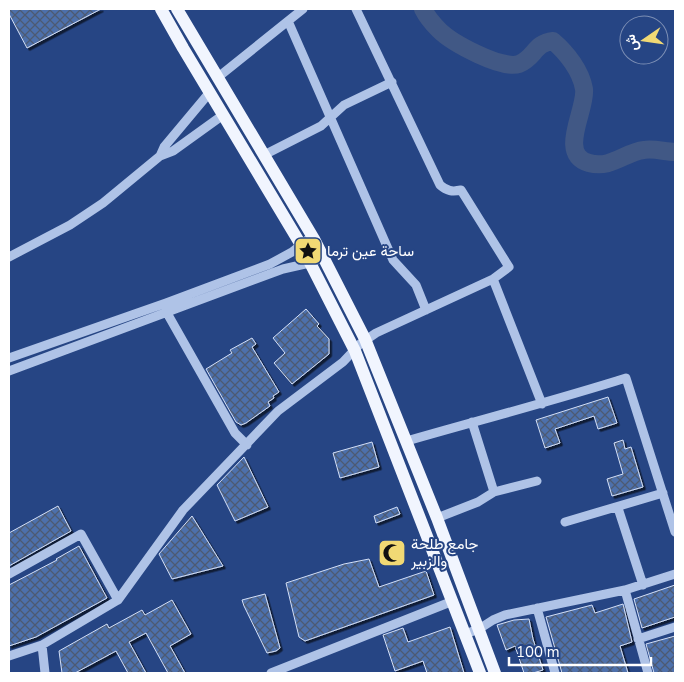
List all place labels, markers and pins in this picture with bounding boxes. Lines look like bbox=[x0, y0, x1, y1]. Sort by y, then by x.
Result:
place icon: ساحة عين ترما bbox=[293, 236, 323, 266]
place label: ساحة عين ترما bbox=[327, 241, 414, 261]
place label: جامع طلحة والزبير bbox=[410, 534, 478, 571]
mosque icon: جامع طلحة والزبير bbox=[377, 538, 407, 568]

